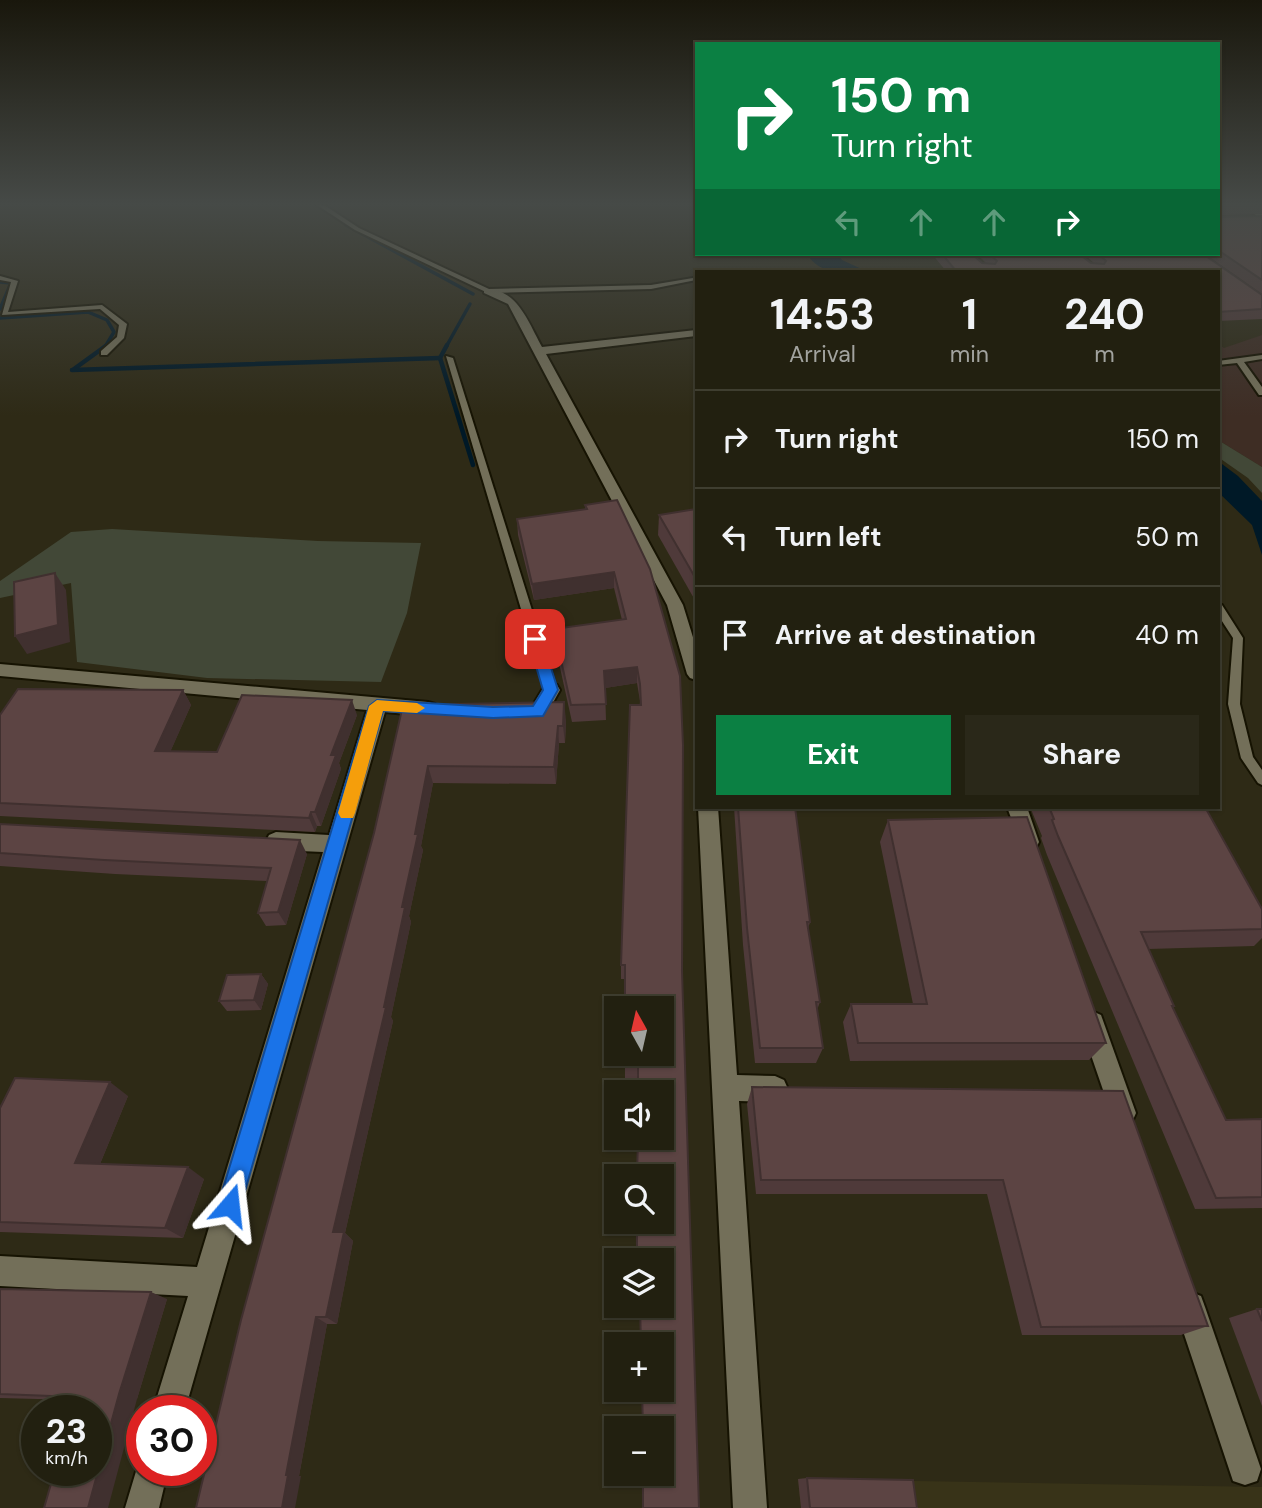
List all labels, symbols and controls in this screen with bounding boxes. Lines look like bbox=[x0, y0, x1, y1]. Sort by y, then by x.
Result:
text: 150 m bbox=[831, 63, 971, 127]
icon: right bbox=[716, 70, 807, 161]
text: Turn right bbox=[831, 125, 973, 167]
icon: left bbox=[829, 203, 867, 241]
icon: ahead bbox=[902, 203, 940, 241]
icon: ahead bbox=[975, 203, 1013, 241]
icon: right bbox=[1048, 203, 1086, 241]
text: 14:53 bbox=[770, 287, 875, 342]
text: 1 bbox=[962, 287, 977, 342]
text: 240 bbox=[1064, 287, 1145, 342]
text: Arrival bbox=[789, 339, 856, 369]
text: min bbox=[950, 339, 989, 369]
text: m bbox=[1094, 339, 1115, 369]
icon: right bbox=[716, 420, 754, 458]
text: Turn right bbox=[775, 422, 899, 456]
text: 150 m bbox=[1127, 422, 1199, 456]
icon: left bbox=[716, 518, 754, 556]
text: Turn left bbox=[775, 520, 882, 554]
text: 50 m bbox=[1135, 520, 1199, 554]
pin bbox=[505, 609, 565, 669]
icon: arrive bbox=[716, 616, 754, 654]
text: Arrive at destination bbox=[775, 618, 1036, 652]
text: 40 m bbox=[1135, 618, 1199, 652]
icon: arrive bbox=[516, 620, 554, 658]
button: Exit bbox=[716, 715, 951, 795]
button: Share bbox=[965, 715, 1199, 795]
north arrow bbox=[604, 996, 674, 1066]
map controls bbox=[604, 996, 674, 1486]
button: sound bbox=[604, 1080, 674, 1150]
button: search bbox=[604, 1164, 674, 1234]
position arrow bbox=[193, 1168, 267, 1242]
button: layers bbox=[604, 1248, 674, 1318]
button: + bbox=[604, 1332, 674, 1402]
speed limit sign: 30 bbox=[126, 1395, 217, 1486]
text: 23 bbox=[46, 1408, 87, 1454]
button: − bbox=[604, 1416, 674, 1486]
text: km/h bbox=[45, 1446, 88, 1470]

